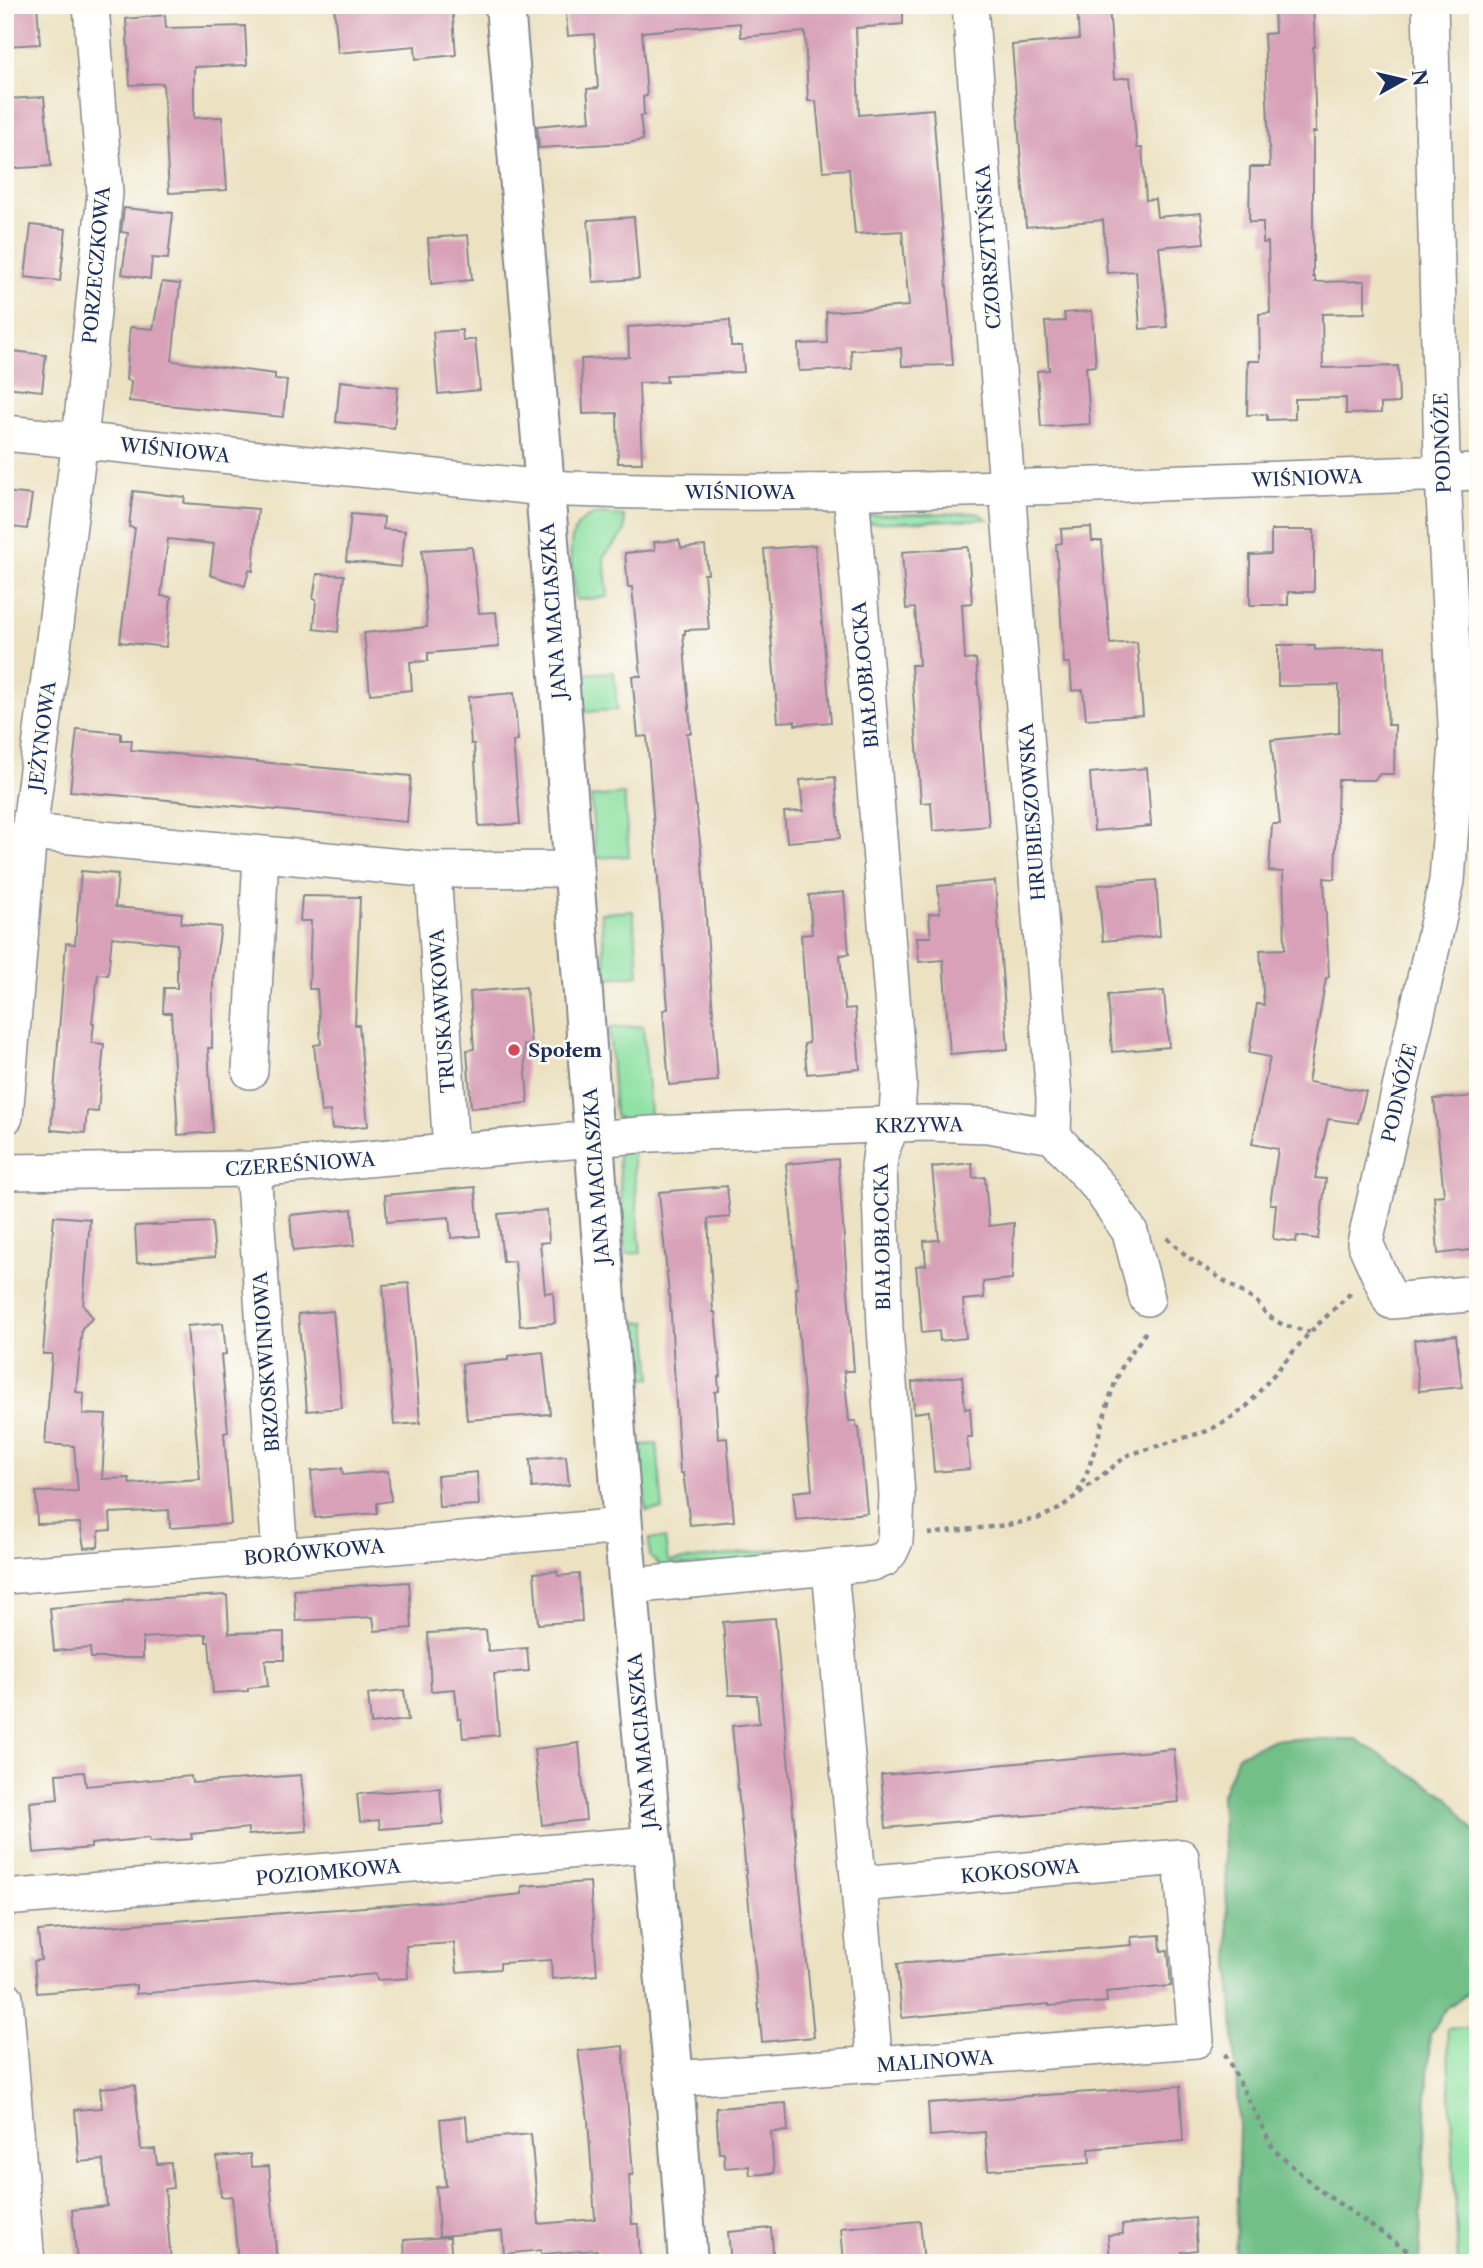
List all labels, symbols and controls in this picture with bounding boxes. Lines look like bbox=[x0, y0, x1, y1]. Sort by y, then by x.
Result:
north arrow bbox=[1368, 46, 1438, 116]
text: N bbox=[1407, 68, 1432, 87]
street label: CZORSZTYŃSKA bbox=[971, 163, 1006, 330]
street label: PORZECZKOWA bbox=[78, 184, 115, 345]
street label: PODNÓŻE bbox=[1429, 392, 1456, 494]
street label: WIŚNIOWA bbox=[118, 433, 232, 468]
street label: WIŚNIOWA bbox=[1250, 465, 1364, 492]
street label: WIŚNIOWA bbox=[684, 481, 796, 504]
street label: JANA MACIASZKA bbox=[536, 521, 571, 703]
street label: BIAŁOBŁOCKA bbox=[848, 600, 883, 749]
street label: JEŻYNOWA bbox=[24, 679, 61, 795]
street label: HRUBIESZOWSKA bbox=[1015, 721, 1050, 902]
street label: TRUSKAWKOWA bbox=[425, 927, 460, 1094]
place label: Społem bbox=[528, 1039, 602, 1062]
marker: Społem bbox=[506, 1042, 522, 1058]
street label: PODNÓŻE bbox=[1377, 1042, 1422, 1145]
street label: JANA MACIASZKA bbox=[579, 1086, 614, 1268]
street label: KRZYWA bbox=[875, 1113, 964, 1138]
street label: CZEREŚNIOWA bbox=[224, 1148, 377, 1181]
street label: BIAŁOBŁOCKA bbox=[870, 1162, 895, 1311]
street label: BRZOSKWINIOWA bbox=[249, 1270, 284, 1453]
street label: BORÓWKOWA bbox=[243, 1535, 386, 1570]
street label: JANA MACIASZKA bbox=[623, 1651, 662, 1833]
street label: POZIOMKOWA bbox=[255, 1855, 402, 1890]
street label: KOKOSOWA bbox=[960, 1855, 1081, 1888]
street label: MALINOWA bbox=[876, 2046, 995, 2077]

